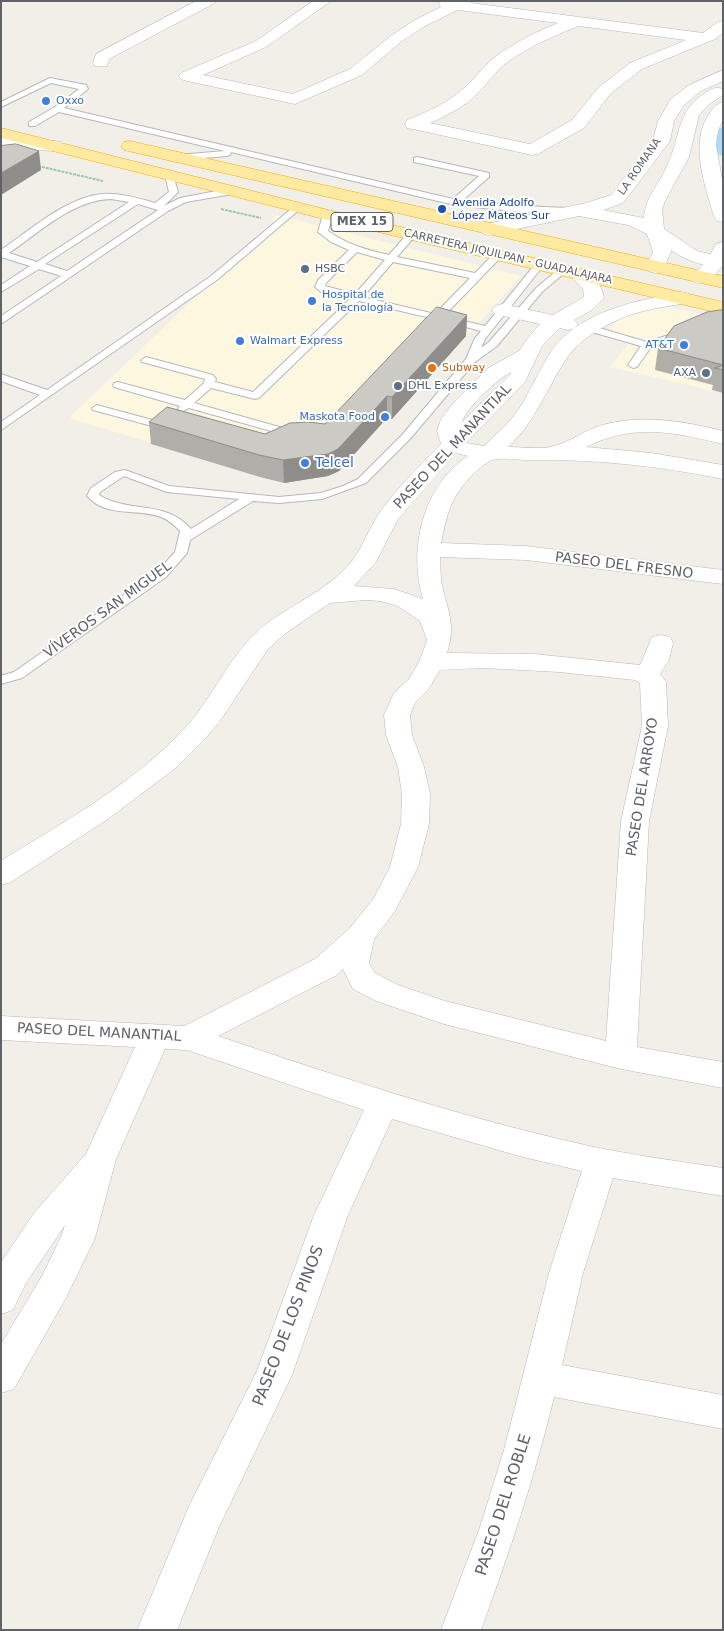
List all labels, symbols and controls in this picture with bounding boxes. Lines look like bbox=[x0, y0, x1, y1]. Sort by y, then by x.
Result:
place label: Oxxo bbox=[56, 94, 84, 108]
marker: Oxxo bbox=[40, 95, 52, 107]
street label: LA ROMANA bbox=[616, 136, 664, 198]
place label: Avenida Adolfo López Mateos Sur bbox=[452, 196, 549, 222]
marker: Avenida Adolfo López Mateos Sur bbox=[436, 203, 448, 215]
road number: MEX 15 bbox=[331, 212, 393, 232]
street label: CARRETERA JIQUILPAN - GUADALAJARA bbox=[402, 227, 614, 287]
place label: HSBC bbox=[315, 262, 345, 276]
marker: HSBC bbox=[299, 263, 311, 275]
place label: Hospital de la Tecnología bbox=[322, 288, 393, 314]
marker: Hospital de la Tecnología bbox=[306, 295, 318, 307]
place label: Walmart Express bbox=[250, 334, 343, 348]
marker: Walmart Express bbox=[234, 335, 246, 347]
place label: AT&T bbox=[645, 338, 674, 352]
marker: AT&T bbox=[678, 339, 690, 351]
place label: Subway bbox=[442, 361, 485, 375]
marker: Subway bbox=[426, 362, 438, 374]
place label: AXA bbox=[673, 366, 696, 380]
marker: AXA bbox=[700, 367, 712, 379]
place label: DHL Express bbox=[408, 379, 477, 393]
marker: DHL Express bbox=[392, 380, 404, 392]
street label: PASEO DEL MANANTIAL bbox=[391, 381, 515, 513]
place label: Maskota Food bbox=[299, 410, 375, 424]
marker: Maskota Food bbox=[379, 411, 391, 423]
place label: Telcel bbox=[315, 455, 354, 471]
marker: Telcel bbox=[299, 457, 311, 469]
street label: PASEO DEL FRESNO bbox=[554, 549, 694, 583]
street label: VÍVEROS SAN MIGUEL bbox=[41, 558, 175, 662]
street label: PASEO DEL ARROYO bbox=[624, 716, 662, 858]
street label: PASEO DEL MANANTIAL bbox=[16, 1020, 182, 1046]
street label: PASEO DE LOS PINOS bbox=[250, 1243, 328, 1409]
street label: PASEO DEL ROBLE bbox=[472, 1432, 536, 1578]

